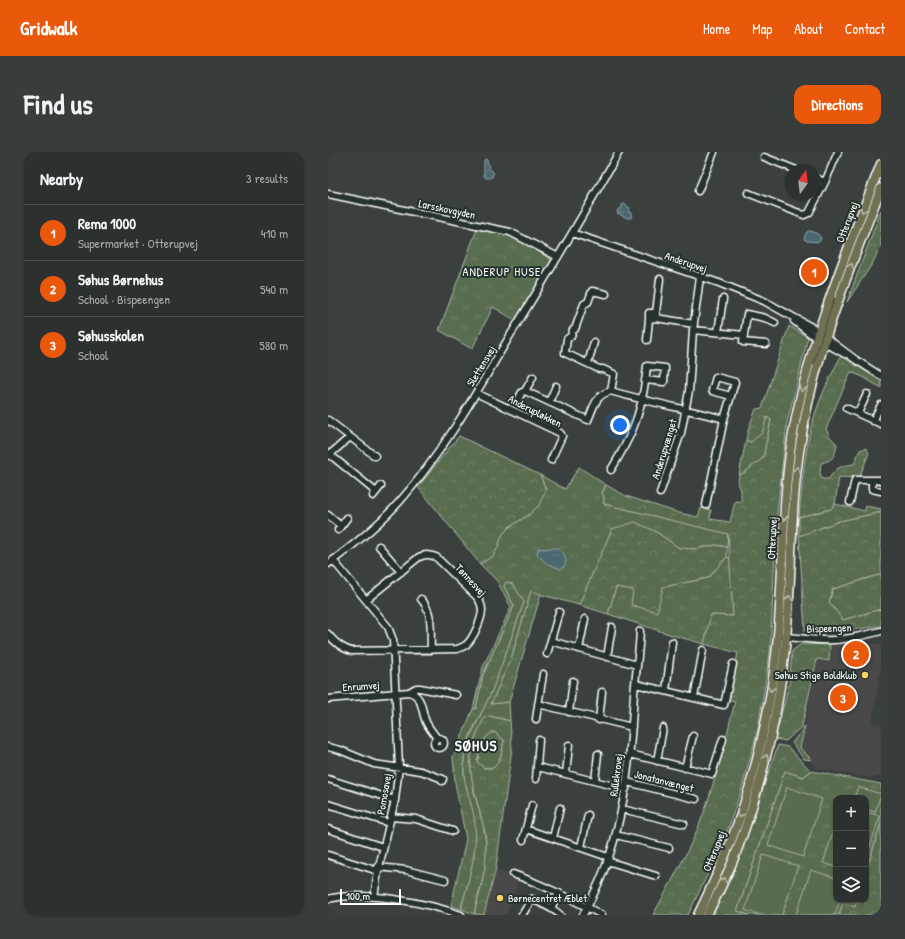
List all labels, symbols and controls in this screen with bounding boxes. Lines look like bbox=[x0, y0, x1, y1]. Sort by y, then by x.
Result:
text: Gridwalk bbox=[20, 15, 77, 41]
text: Home bbox=[703, 19, 730, 38]
text: Map bbox=[752, 19, 772, 38]
text: About bbox=[794, 19, 823, 38]
text: Contact bbox=[845, 19, 885, 38]
text: Find us bbox=[24, 85, 93, 123]
button: Directions bbox=[794, 85, 881, 124]
north arrow bbox=[785, 164, 821, 200]
text: Nearby bbox=[40, 167, 83, 190]
text: 3 results bbox=[246, 169, 288, 187]
street label: Larsskovgyden bbox=[417, 196, 477, 222]
street label: Otterupvej bbox=[833, 200, 861, 244]
one-way arrow bbox=[860, 207, 868, 214]
text: Rema 1000 bbox=[78, 213, 136, 234]
text: 1 bbox=[51, 224, 55, 242]
text: 410 m bbox=[261, 224, 288, 242]
text: Supermarket · Otterupvej bbox=[78, 234, 198, 252]
street label: Anderupvej bbox=[663, 248, 709, 276]
pin: 1 bbox=[801, 257, 827, 287]
district label: ANDERUP HUSE bbox=[463, 263, 541, 280]
one-way arrow bbox=[846, 263, 854, 270]
text: Søhus Børnehus bbox=[78, 269, 163, 290]
text: 2 bbox=[50, 280, 56, 298]
text: 540 m bbox=[260, 280, 288, 298]
text: School · Bispeengen bbox=[78, 290, 170, 308]
text: Søhusskolen bbox=[78, 325, 144, 346]
text: 3 bbox=[50, 336, 56, 354]
text: 580 m bbox=[259, 336, 288, 354]
street label: Slettensvej bbox=[463, 343, 499, 389]
text: School bbox=[78, 346, 108, 364]
one-way arrow bbox=[799, 386, 807, 392]
street label: Anderupløkken bbox=[506, 392, 564, 430]
your location bbox=[610, 415, 630, 435]
street label: Anderupvænget bbox=[648, 417, 680, 481]
one-way arrow bbox=[792, 466, 801, 472]
one-way arrow bbox=[779, 515, 788, 521]
street label: Otterupvej bbox=[764, 516, 780, 560]
street label: Tønnesvej bbox=[452, 561, 490, 599]
one-way arrow bbox=[785, 595, 793, 601]
street label: Bispeengen bbox=[806, 620, 852, 636]
pin: 2 bbox=[843, 639, 869, 669]
place label: Søhus Stige Boldklub bbox=[775, 668, 857, 682]
marker: Søhus Stige Boldklub bbox=[860, 670, 870, 680]
street label: Enrumvej bbox=[342, 678, 380, 694]
pin: 3 bbox=[830, 683, 856, 713]
one-way arrow bbox=[768, 686, 776, 692]
district label: SØHUS bbox=[455, 735, 497, 756]
street label: Rullekrovej bbox=[606, 753, 626, 797]
one-way arrow bbox=[761, 754, 770, 761]
street label: Jonatanvænget bbox=[633, 767, 695, 795]
street label: Pomosavej bbox=[373, 772, 395, 816]
map controls bbox=[833, 795, 869, 903]
button: + bbox=[833, 795, 869, 831]
one-way arrow bbox=[737, 811, 745, 818]
street label: Otterupvej bbox=[699, 829, 729, 873]
button: − bbox=[833, 831, 869, 867]
button: layers bbox=[833, 867, 869, 903]
one-way arrow bbox=[719, 876, 727, 884]
scale bar bbox=[340, 887, 401, 906]
text: 100 m bbox=[346, 889, 370, 903]
place label: Børnecentret Æblet bbox=[508, 891, 587, 905]
marker: Børnecentret Æblet bbox=[495, 893, 505, 903]

